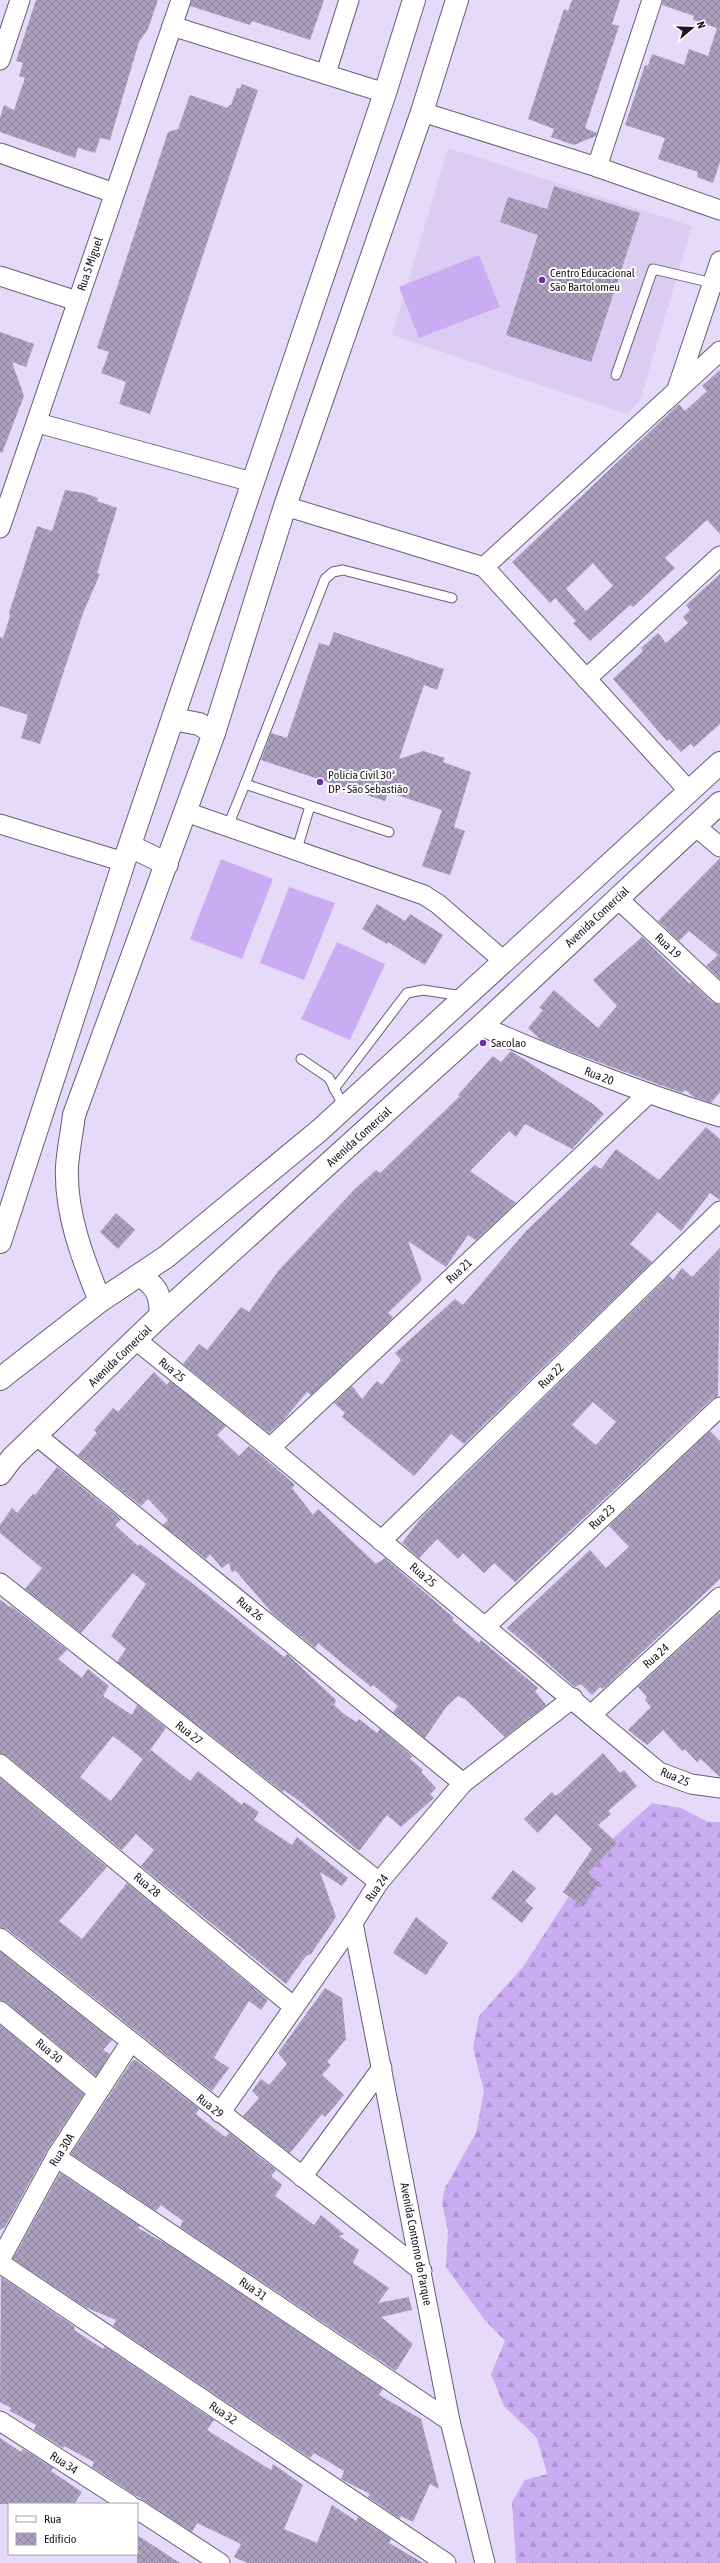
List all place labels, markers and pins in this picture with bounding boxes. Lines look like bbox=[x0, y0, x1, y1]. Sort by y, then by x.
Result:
place label: Centro Educacional São Bartolomeu bbox=[550, 266, 636, 294]
marker: Centro Educacional São Bartolomeu bbox=[537, 275, 547, 285]
place label: Policia Civil 30ª DP - São Sebastião bbox=[328, 768, 409, 796]
marker: Policia Civil 30ª DP - São Sebastião bbox=[315, 777, 325, 787]
place label: Sacolao bbox=[491, 1036, 526, 1050]
marker: Sacolao bbox=[478, 1038, 488, 1048]

